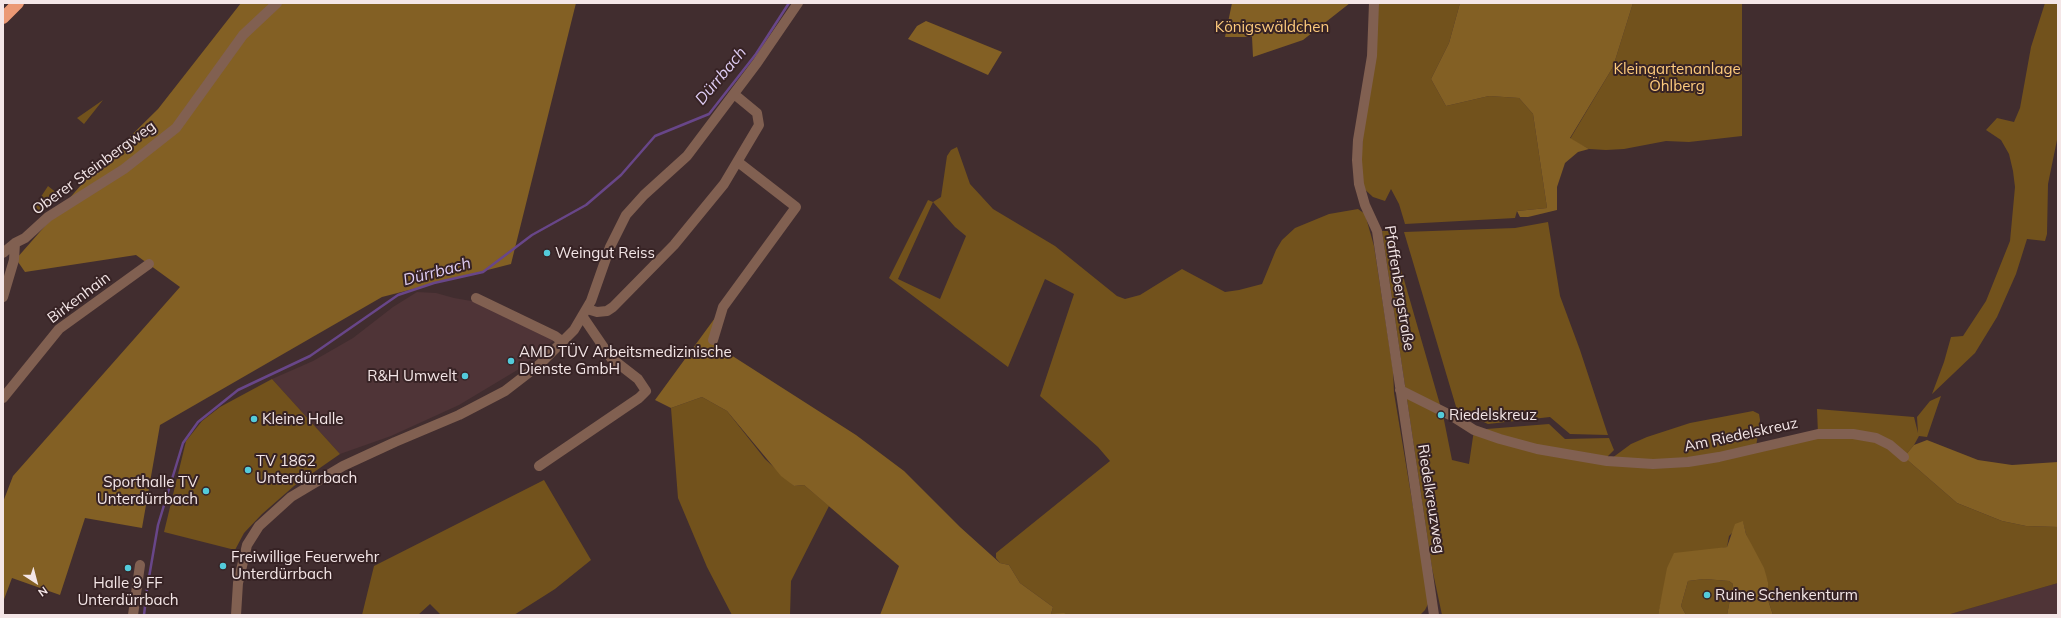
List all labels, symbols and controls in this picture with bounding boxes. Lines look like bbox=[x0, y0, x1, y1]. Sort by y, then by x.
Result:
park label: Königswäldchen bbox=[1215, 18, 1329, 36]
water label: Dürrbach bbox=[691, 43, 751, 109]
park label: Kleingartenanlage Öhlberg bbox=[1613, 60, 1741, 95]
street label: Oberer Steinbergweg bbox=[29, 117, 159, 219]
street label: Pfaffenbergstraße bbox=[1380, 224, 1418, 352]
place label: Weingut Reiss bbox=[555, 244, 655, 262]
marker: Weingut Reiss bbox=[542, 248, 552, 258]
water label: Dürrbach bbox=[401, 254, 473, 290]
street label: Birkenhain bbox=[44, 269, 114, 327]
place label: AMD TÜV Arbeitsmedizinische Dienste GmbH bbox=[519, 343, 732, 378]
marker: AMD TÜV Arbeitsmedizinische Dienste GmbH bbox=[506, 356, 516, 366]
place label: R&H Umwelt bbox=[367, 367, 457, 385]
marker: R&H Umwelt bbox=[460, 371, 470, 381]
place label: Riedelskreuz bbox=[1449, 406, 1537, 424]
place label: Kleine Halle bbox=[262, 410, 343, 428]
marker: Riedelskreuz bbox=[1436, 410, 1446, 420]
marker: Kleine Halle bbox=[249, 414, 259, 424]
street label: Am Riedelskreuz bbox=[1682, 414, 1800, 456]
street label: Riedelkreuzweg bbox=[1413, 443, 1449, 555]
place label: TV 1862 Unterdürrbach bbox=[256, 452, 357, 487]
marker: TV 1862 Unterdürrbach bbox=[243, 465, 253, 475]
place label: Sporthalle TV Unterdürrbach bbox=[97, 473, 198, 508]
marker: Sporthalle TV Unterdürrbach bbox=[201, 486, 211, 496]
place label: Freiwillige Feuerwehr Unterdürrbach bbox=[231, 548, 379, 583]
marker: Freiwillige Feuerwehr Unterdürrbach bbox=[218, 561, 228, 571]
north arrow bbox=[16, 562, 56, 602]
marker: Halle 9 FF Unterdürrbach bbox=[123, 563, 133, 573]
place label: Halle 9 FF Unterdürrbach bbox=[77, 574, 179, 609]
text: N bbox=[36, 584, 51, 600]
place label: Ruine Schenkenturm bbox=[1715, 586, 1858, 604]
marker: Ruine Schenkenturm bbox=[1702, 590, 1712, 600]

